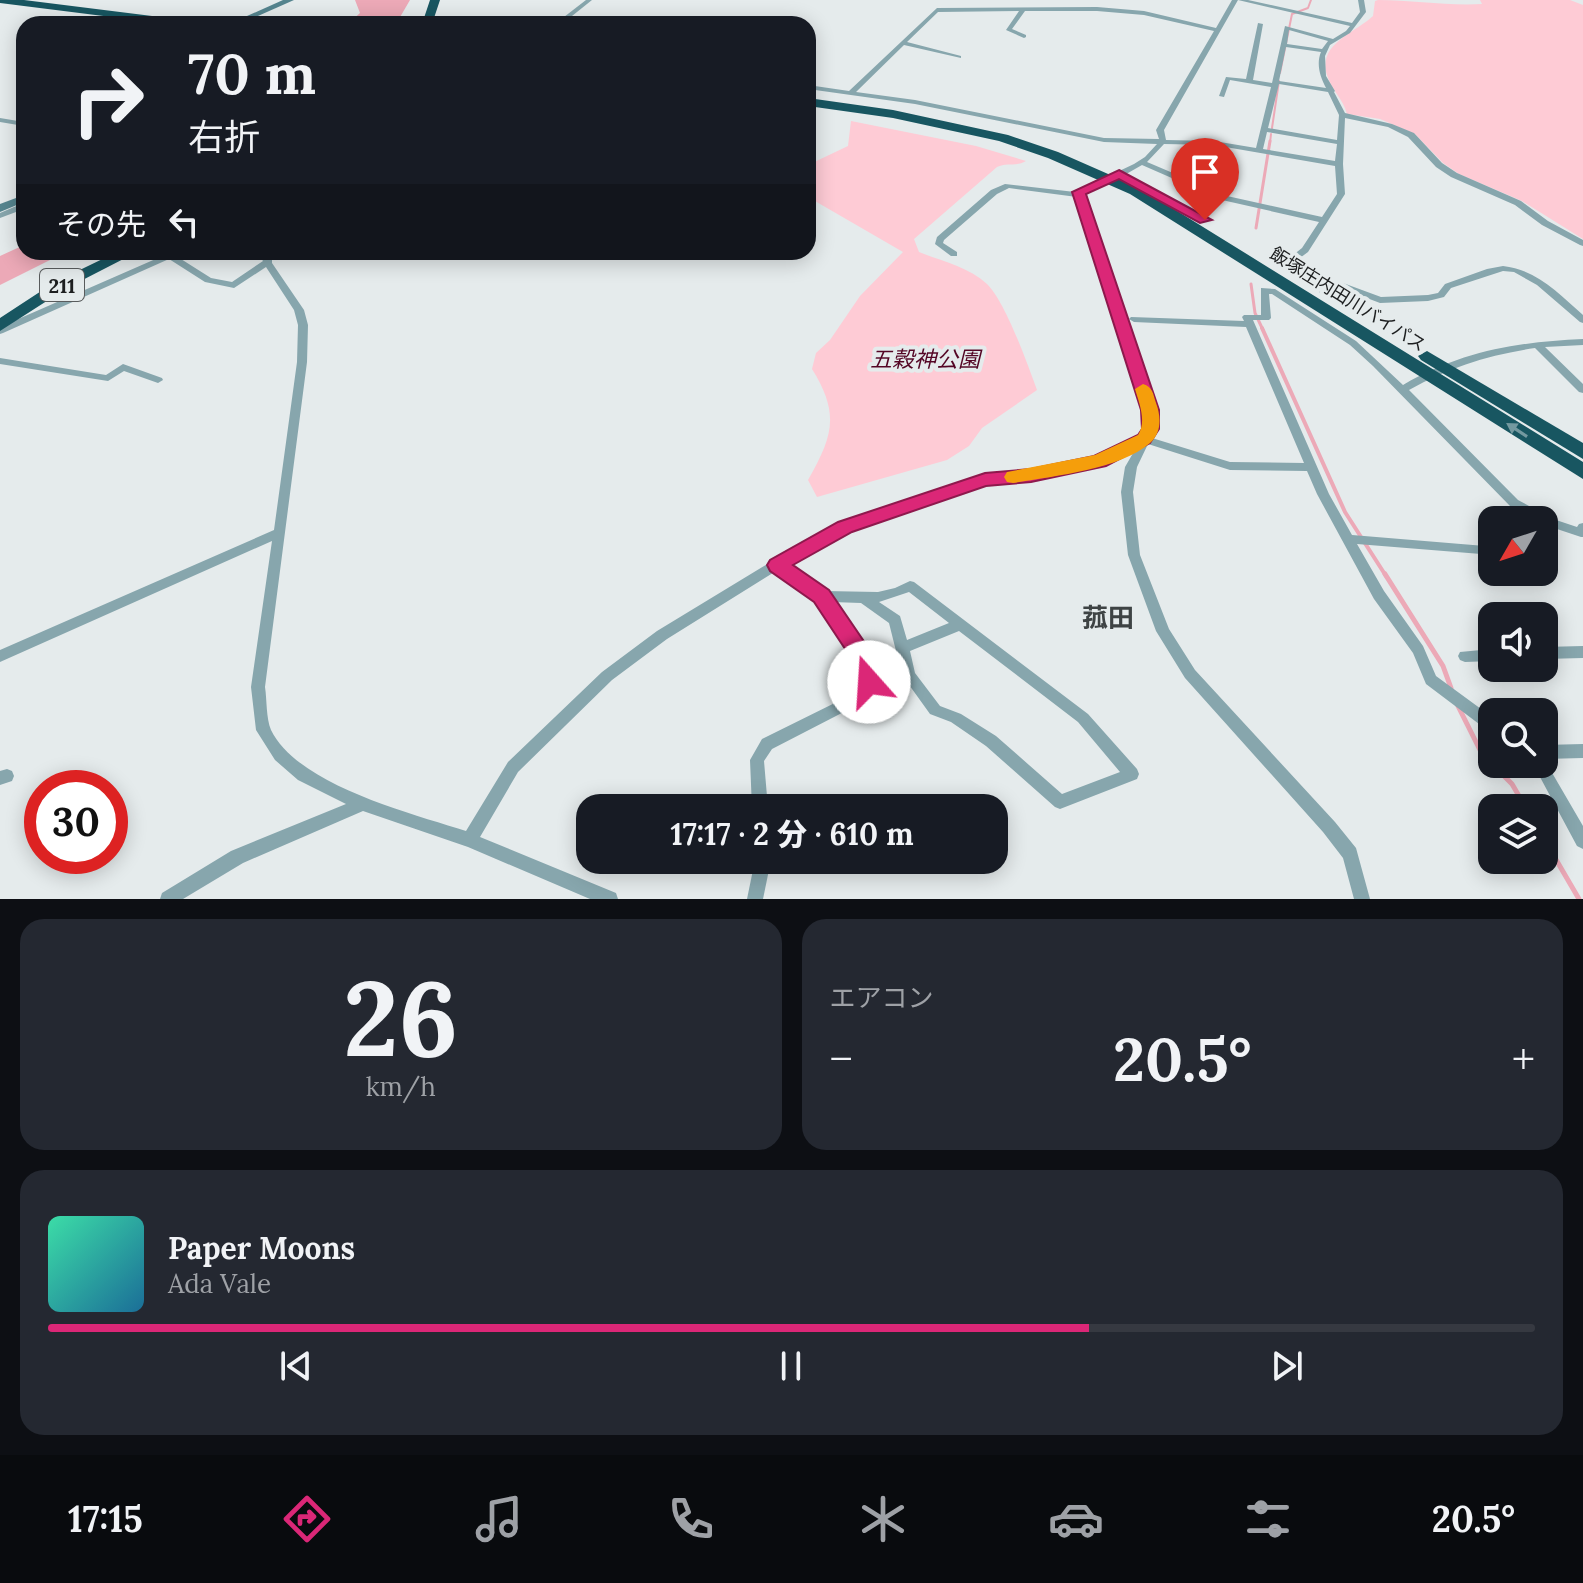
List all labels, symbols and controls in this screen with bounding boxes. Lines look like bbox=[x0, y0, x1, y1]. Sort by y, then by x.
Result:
text: 70 m bbox=[188, 38, 316, 109]
icon: right bbox=[56, 48, 160, 152]
text: 右折 bbox=[188, 114, 260, 160]
pin bbox=[1171, 138, 1239, 220]
icon: arrive bbox=[1183, 150, 1227, 194]
icon: left bbox=[162, 200, 206, 244]
text: その先 bbox=[56, 205, 146, 243]
street label: 飯塚庄内田川バイパス bbox=[1266, 242, 1430, 356]
road number: 211 bbox=[40, 269, 84, 301]
park label: 五穀神公園 bbox=[870, 345, 983, 373]
one-way arrow bbox=[1507, 423, 1528, 438]
north arrow bbox=[1478, 506, 1558, 586]
map controls bbox=[1478, 506, 1558, 874]
district label: 菰田 bbox=[1082, 601, 1134, 634]
button: sound bbox=[1478, 602, 1558, 682]
position arrow bbox=[827, 640, 911, 724]
button: search bbox=[1478, 698, 1558, 778]
speed limit sign: 30 bbox=[24, 770, 128, 874]
button: layers bbox=[1478, 794, 1558, 874]
text: 17:17 · 2 分 · 610 m bbox=[671, 815, 914, 853]
text: 26 bbox=[343, 951, 458, 1084]
text: エアコン bbox=[830, 981, 934, 1014]
text: 20.5° bbox=[1113, 1021, 1251, 1097]
text: − bbox=[830, 1031, 853, 1087]
text: + bbox=[1512, 1031, 1535, 1087]
text: km/h bbox=[366, 1070, 436, 1103]
text: Paper Moons bbox=[168, 1229, 355, 1267]
text: Ada Vale bbox=[168, 1267, 271, 1300]
icon: previous bbox=[274, 1344, 318, 1388]
icon: pause bbox=[769, 1344, 813, 1388]
icon: next bbox=[1265, 1344, 1309, 1388]
icon: directions bbox=[279, 1491, 335, 1547]
icon: music bbox=[471, 1491, 527, 1547]
icon: phone bbox=[663, 1491, 719, 1547]
icon: climate bbox=[855, 1491, 911, 1547]
icon: car bbox=[1048, 1491, 1104, 1547]
icon: filters bbox=[1240, 1491, 1296, 1547]
text: 17:15 bbox=[68, 1496, 143, 1542]
text: 20.5° bbox=[1432, 1496, 1515, 1542]

